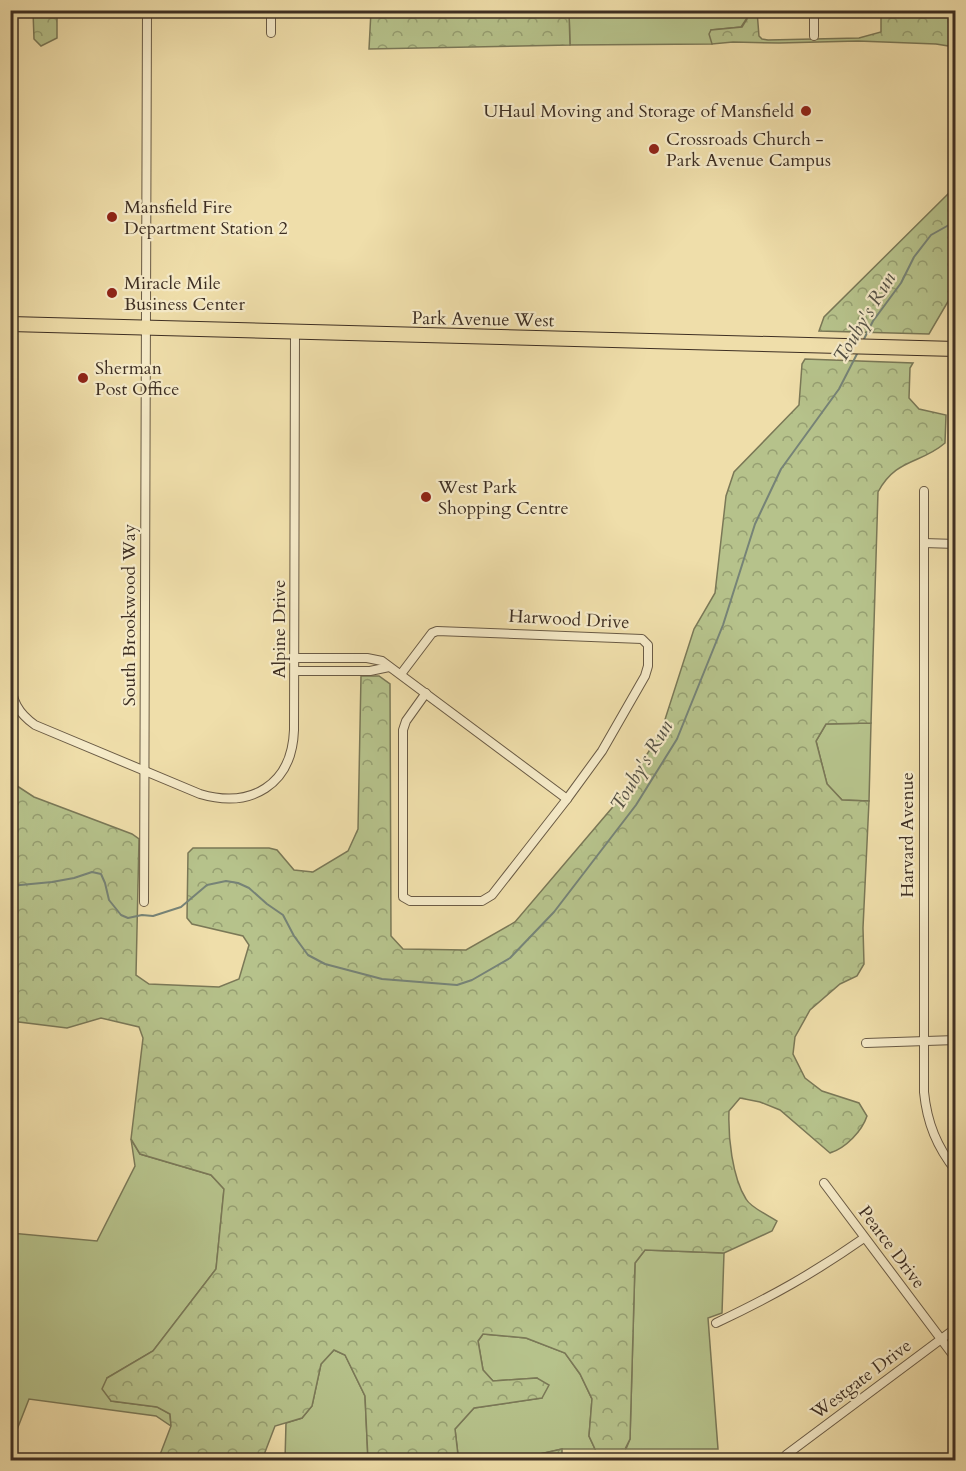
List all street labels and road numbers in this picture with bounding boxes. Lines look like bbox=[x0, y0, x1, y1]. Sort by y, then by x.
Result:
street label: Park Avenue West bbox=[412, 306, 555, 333]
street label: South Brookwood Way bbox=[117, 523, 142, 706]
street label: Alpine Drive bbox=[267, 580, 292, 678]
street label: Harwood Drive bbox=[508, 604, 630, 635]
street label: Harvard Avenue bbox=[895, 772, 920, 898]
street label: Pearce Drive bbox=[852, 1201, 931, 1294]
street label: Westgate Drive bbox=[805, 1333, 917, 1426]

